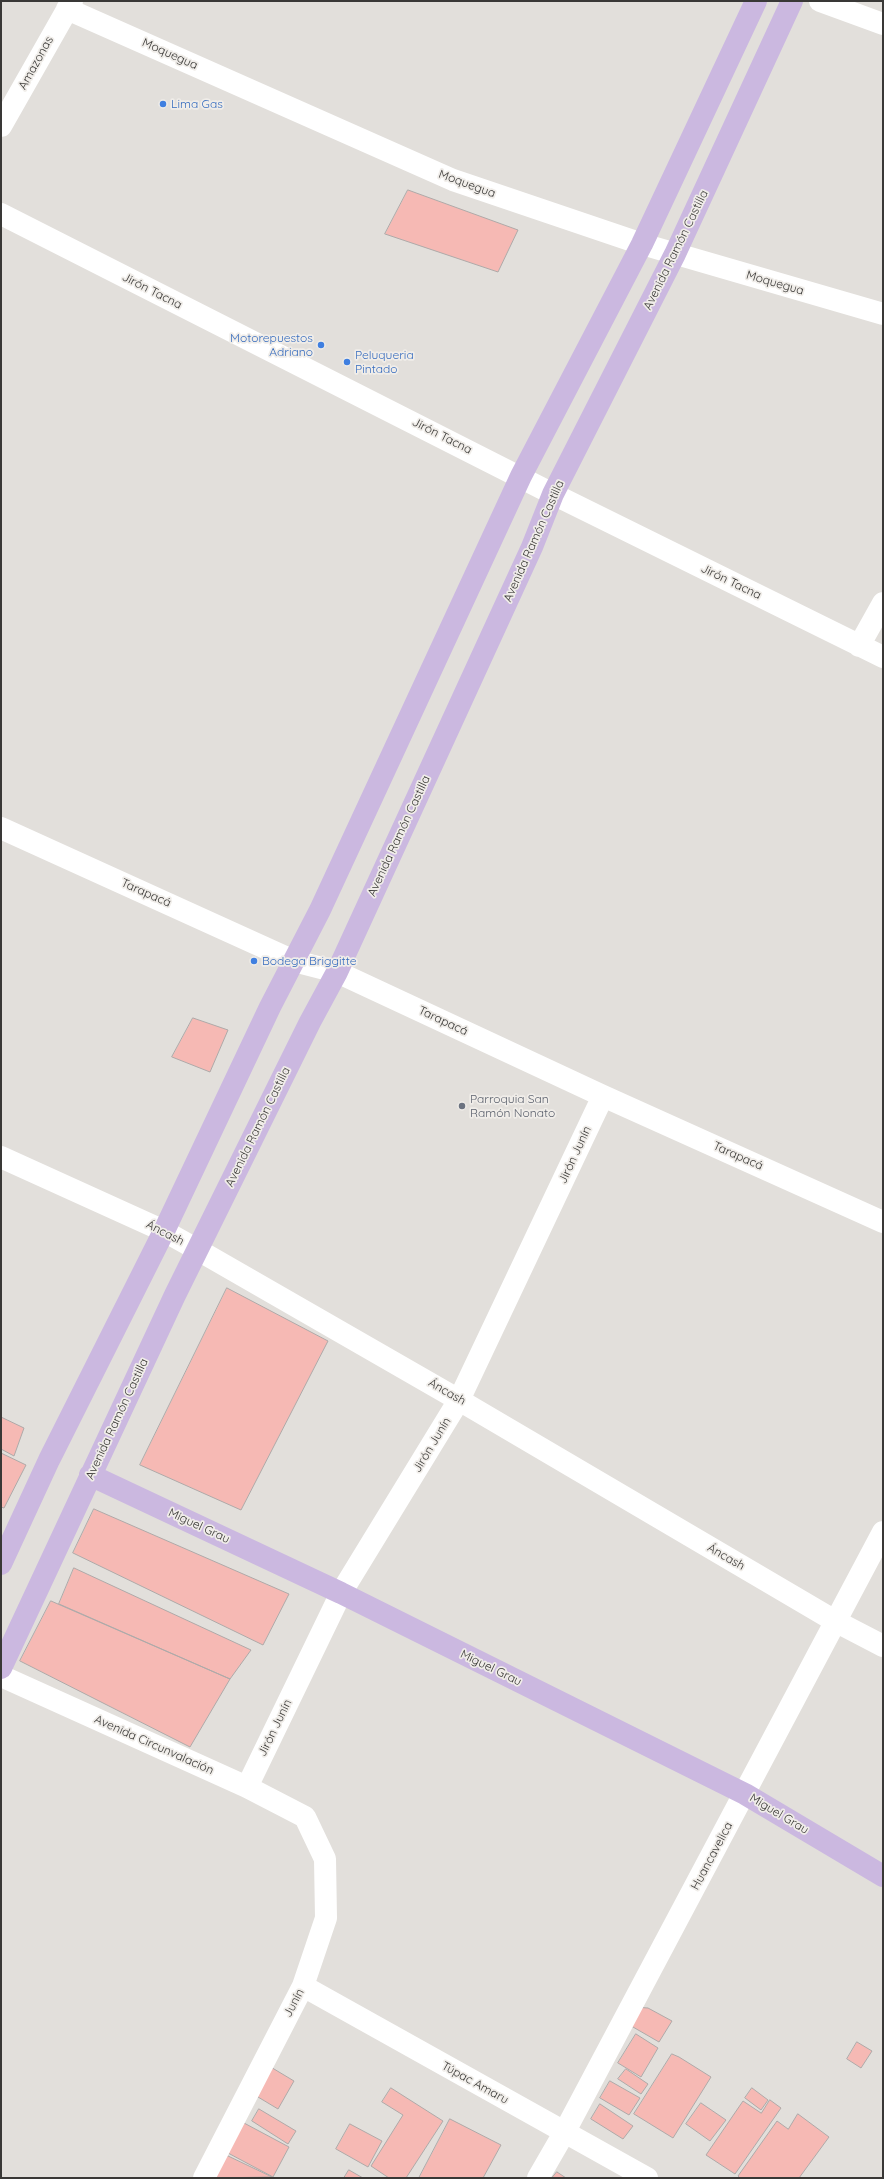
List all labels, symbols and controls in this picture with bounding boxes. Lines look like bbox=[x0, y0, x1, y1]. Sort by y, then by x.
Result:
street label: Amazonas bbox=[15, 34, 57, 92]
street label: Moquegua bbox=[140, 35, 200, 73]
place label: Lima Gas bbox=[171, 97, 223, 111]
marker: Lima Gas bbox=[158, 99, 168, 109]
street label: Moquegua bbox=[437, 167, 497, 201]
street label: Avenida Ramón Castilla bbox=[641, 188, 711, 312]
street label: Moquegua bbox=[744, 268, 806, 298]
street label: Jirón Tacna bbox=[120, 270, 184, 312]
place label: Motorepuestos Adriano bbox=[230, 331, 313, 359]
marker: Motorepuestos Adriano bbox=[316, 340, 326, 350]
place label: Peluqueria Pintado bbox=[355, 348, 414, 376]
marker: Peluqueria Pintado bbox=[342, 357, 352, 367]
street label: Jirón Tacna bbox=[410, 415, 474, 457]
street label: Avenida Ramón Castilla bbox=[501, 478, 567, 604]
street label: Jirón Tacna bbox=[699, 561, 763, 603]
street label: Avenida Ramón Castilla bbox=[365, 773, 433, 899]
street label: Tarapacá bbox=[119, 876, 173, 910]
place label: Bodega Briggitte bbox=[262, 954, 356, 968]
marker: Bodega Briggitte bbox=[249, 956, 259, 966]
street label: Tarapacá bbox=[416, 1003, 470, 1039]
street label: Avenida Ramón Castilla bbox=[223, 1065, 293, 1189]
place label: Parroquia San Ramón Nonato bbox=[470, 1092, 555, 1120]
marker: Parroquia San Ramón Nonato bbox=[457, 1101, 467, 1111]
street label: Jirón Junín bbox=[555, 1124, 595, 1186]
street label: Tarapacá bbox=[711, 1139, 765, 1173]
street label: Áncash bbox=[144, 1217, 186, 1249]
street label: Avenida Ramón Castilla bbox=[83, 1356, 151, 1482]
street label: Áncash bbox=[426, 1376, 468, 1408]
street label: Jirón Junín bbox=[410, 1415, 454, 1475]
street label: Miguel Grau bbox=[166, 1505, 232, 1547]
street label: Áncash bbox=[705, 1541, 747, 1573]
street label: Miguel Grau bbox=[458, 1647, 524, 1689]
street label: Jirón Junín bbox=[255, 1697, 295, 1759]
street label: Avenida Circunvalación bbox=[92, 1712, 216, 1778]
street label: Miguel Grau bbox=[747, 1791, 811, 1837]
street label: Huancavelica bbox=[688, 1820, 736, 1892]
street label: Junín bbox=[281, 1986, 307, 2020]
street label: Túpac Amaru bbox=[439, 2059, 511, 2107]

